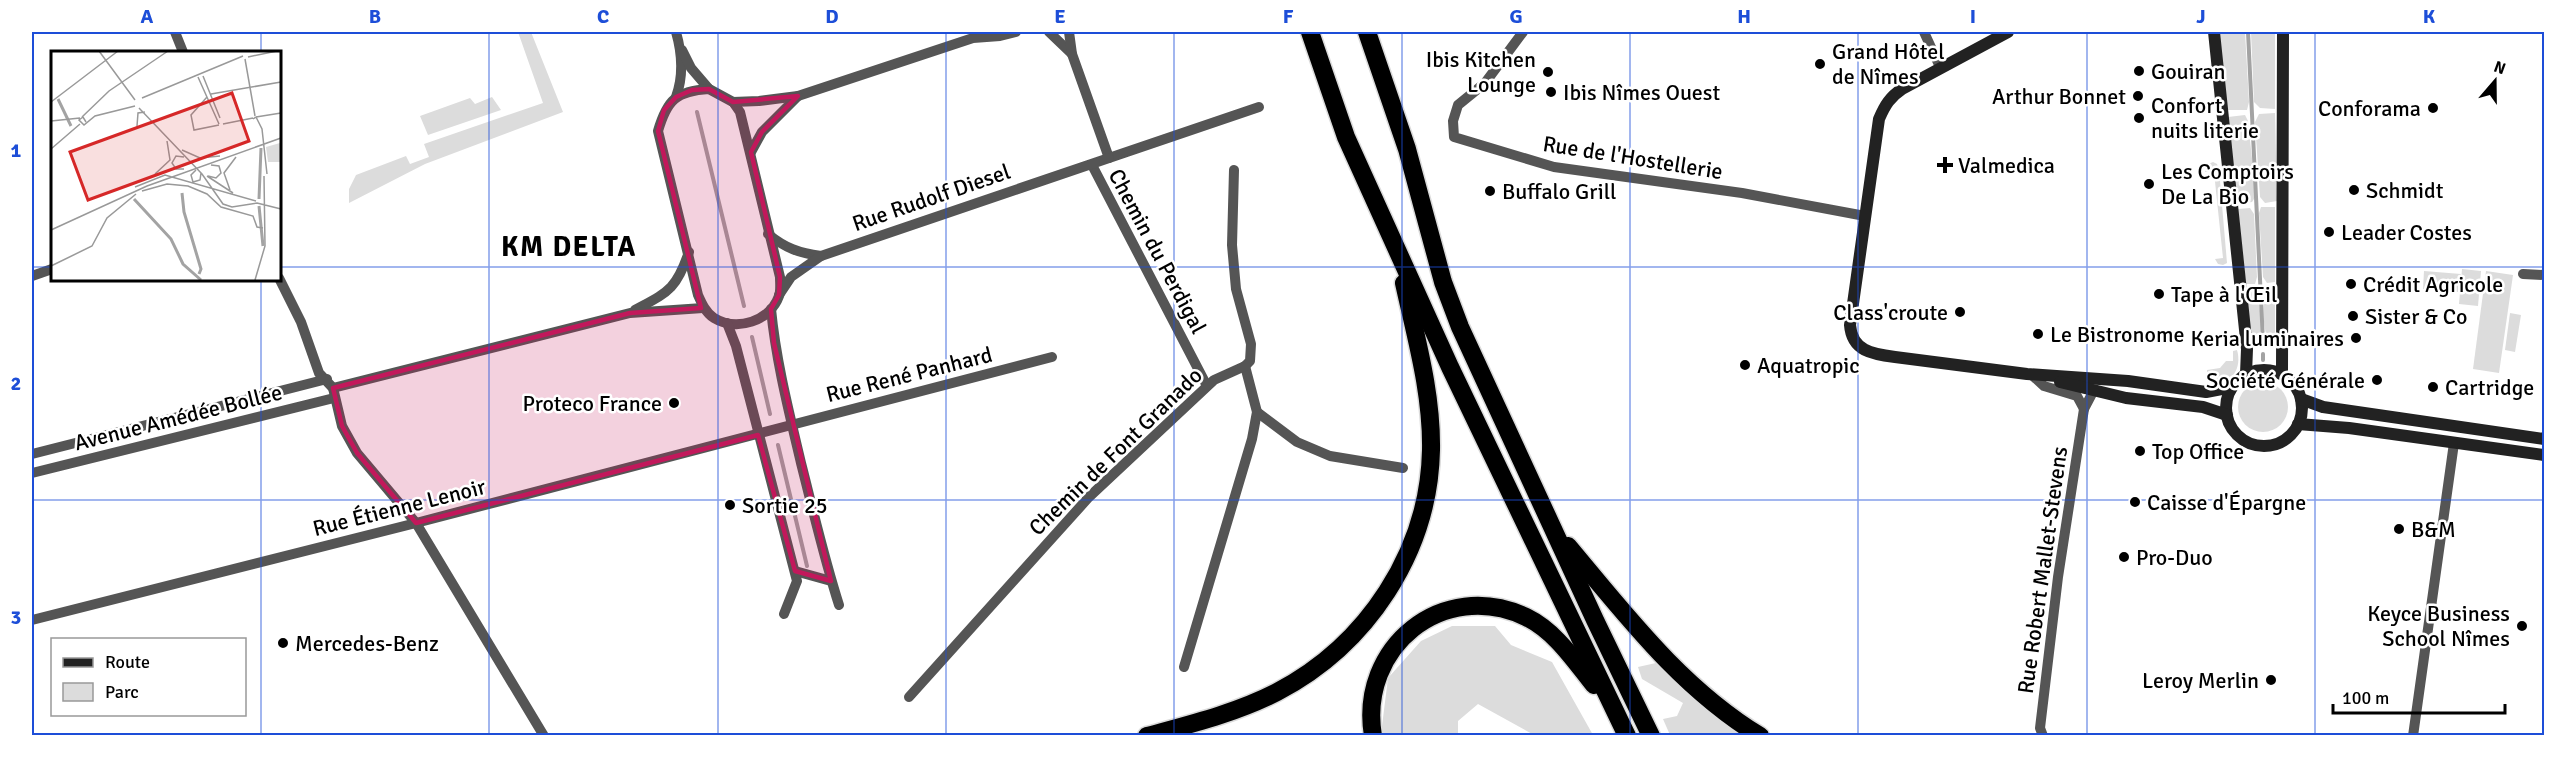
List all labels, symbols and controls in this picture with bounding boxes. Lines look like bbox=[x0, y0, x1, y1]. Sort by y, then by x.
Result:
text: A bbox=[141, 4, 154, 29]
text: B bbox=[369, 4, 381, 29]
text: C bbox=[597, 4, 609, 29]
text: D bbox=[825, 4, 839, 29]
text: E bbox=[1054, 4, 1066, 29]
text: F bbox=[1283, 4, 1294, 29]
text: G bbox=[1509, 4, 1523, 29]
text: H bbox=[1737, 4, 1751, 29]
text: I bbox=[1970, 4, 1976, 29]
text: J bbox=[2196, 4, 2206, 29]
text: K bbox=[2423, 4, 2436, 29]
place label: Grand Hôtel de Nîmes bbox=[1832, 38, 1945, 90]
place label: Ibis Kitchen Lounge bbox=[1426, 46, 1536, 98]
inset map bbox=[51, 51, 280, 280]
north arrow bbox=[2465, 51, 2525, 111]
marker: Grand Hôtel de Nîmes bbox=[1813, 57, 1827, 71]
text: N bbox=[2491, 57, 2508, 79]
place label: Gouiran bbox=[2151, 58, 2226, 85]
marker: Gouiran bbox=[2132, 64, 2146, 78]
marker: Ibis Kitchen Lounge bbox=[1541, 65, 1555, 79]
place label: Ibis Nîmes Ouest bbox=[1563, 79, 1720, 106]
place label: Arthur Bonnet bbox=[1992, 83, 2126, 110]
marker: Ibis Nîmes Ouest bbox=[1544, 85, 1558, 99]
marker: Arthur Bonnet bbox=[2131, 89, 2145, 103]
place label: Confort nuits literie bbox=[2151, 92, 2259, 144]
place label: Conforama bbox=[2318, 95, 2421, 122]
marker: Conforama bbox=[2426, 101, 2440, 115]
marker: Confort nuits literie bbox=[2132, 111, 2146, 125]
street label: Rue de l'Hostellerie bbox=[1541, 130, 1725, 185]
text: 1 bbox=[11, 138, 22, 163]
place label: Valmedica bbox=[1958, 152, 2055, 179]
marker: Valmedica bbox=[1936, 156, 1954, 174]
street label: Rue Rudolf Diesel bbox=[849, 158, 1014, 237]
place label: Les Comptoirs De La Bio bbox=[2161, 158, 2294, 210]
street label: Chemin du Perdigal bbox=[1103, 164, 1212, 338]
marker: Les Comptoirs De La Bio bbox=[2142, 177, 2156, 191]
place label: Schmidt bbox=[2366, 177, 2444, 204]
place label: Buffalo Grill bbox=[1502, 178, 1616, 205]
marker: Schmidt bbox=[2347, 183, 2361, 197]
marker: Buffalo Grill bbox=[1483, 184, 1497, 198]
place label: Leader Costes bbox=[2341, 219, 2472, 246]
marker: Leader Costes bbox=[2322, 225, 2336, 239]
district label: KM DELTA bbox=[501, 230, 637, 264]
place label: Crédit Agricole bbox=[2363, 271, 2503, 298]
marker: Crédit Agricole bbox=[2344, 277, 2358, 291]
place label: Tape à l'Œil bbox=[2171, 281, 2277, 308]
marker: Tape à l'Œil bbox=[2152, 287, 2166, 301]
place label: Class'croute bbox=[1833, 299, 1948, 326]
place label: Sister & Co bbox=[2365, 303, 2467, 330]
marker: Class'croute bbox=[1953, 305, 1967, 319]
marker: Sister & Co bbox=[2346, 309, 2360, 323]
place label: Le Bistronome bbox=[2050, 321, 2184, 348]
place label: Keria luminaires bbox=[2191, 325, 2344, 352]
marker: Le Bistronome bbox=[2031, 327, 2045, 341]
marker: Keria luminaires bbox=[2349, 331, 2363, 345]
street label: Rue René Panhard bbox=[823, 341, 995, 408]
place label: Aquatropic bbox=[1757, 352, 1860, 379]
marker: Aquatropic bbox=[1738, 358, 1752, 372]
street label: Chemin de Font Granado bbox=[1023, 362, 1208, 541]
place label: Société Générale bbox=[2206, 367, 2365, 394]
text: 2 bbox=[11, 371, 21, 396]
marker: Société Générale bbox=[2370, 373, 2384, 387]
place label: Cartridge bbox=[2445, 374, 2534, 401]
street label: Avenue Amédée Bollée bbox=[71, 379, 285, 456]
marker: Cartridge bbox=[2426, 380, 2440, 394]
place label: Proteco France bbox=[523, 390, 662, 417]
marker: Proteco France bbox=[667, 396, 681, 410]
place label: Top Office bbox=[2152, 438, 2244, 465]
marker: Top Office bbox=[2133, 444, 2147, 458]
street label: Rue Robert Mallet-Stevens bbox=[2012, 445, 2073, 695]
street label: Rue Étienne Lenoir bbox=[310, 473, 488, 542]
place label: Caisse d'Épargne bbox=[2147, 489, 2306, 516]
place label: Sortie 25 bbox=[742, 492, 828, 519]
marker: Caisse d'Épargne bbox=[2128, 495, 2142, 509]
marker: Sortie 25 bbox=[723, 498, 737, 512]
place label: B&M bbox=[2411, 516, 2456, 543]
marker: B&M bbox=[2392, 522, 2406, 536]
place label: Pro-Duo bbox=[2136, 544, 2213, 571]
marker: Pro-Duo bbox=[2117, 550, 2131, 564]
place label: Keyce Business School Nîmes bbox=[2367, 600, 2510, 652]
text: 3 bbox=[11, 605, 21, 630]
marker: Keyce Business School Nîmes bbox=[2515, 619, 2529, 633]
place label: Mercedes-Benz bbox=[295, 630, 439, 657]
marker: Mercedes-Benz bbox=[276, 636, 290, 650]
legend bbox=[51, 638, 246, 716]
text: Route bbox=[105, 651, 150, 673]
place label: Leroy Merlin bbox=[2142, 667, 2259, 694]
marker: Leroy Merlin bbox=[2264, 673, 2278, 687]
scale bar bbox=[2333, 677, 2506, 715]
text: Parc bbox=[105, 681, 139, 703]
text: 100 m bbox=[2342, 687, 2389, 709]

